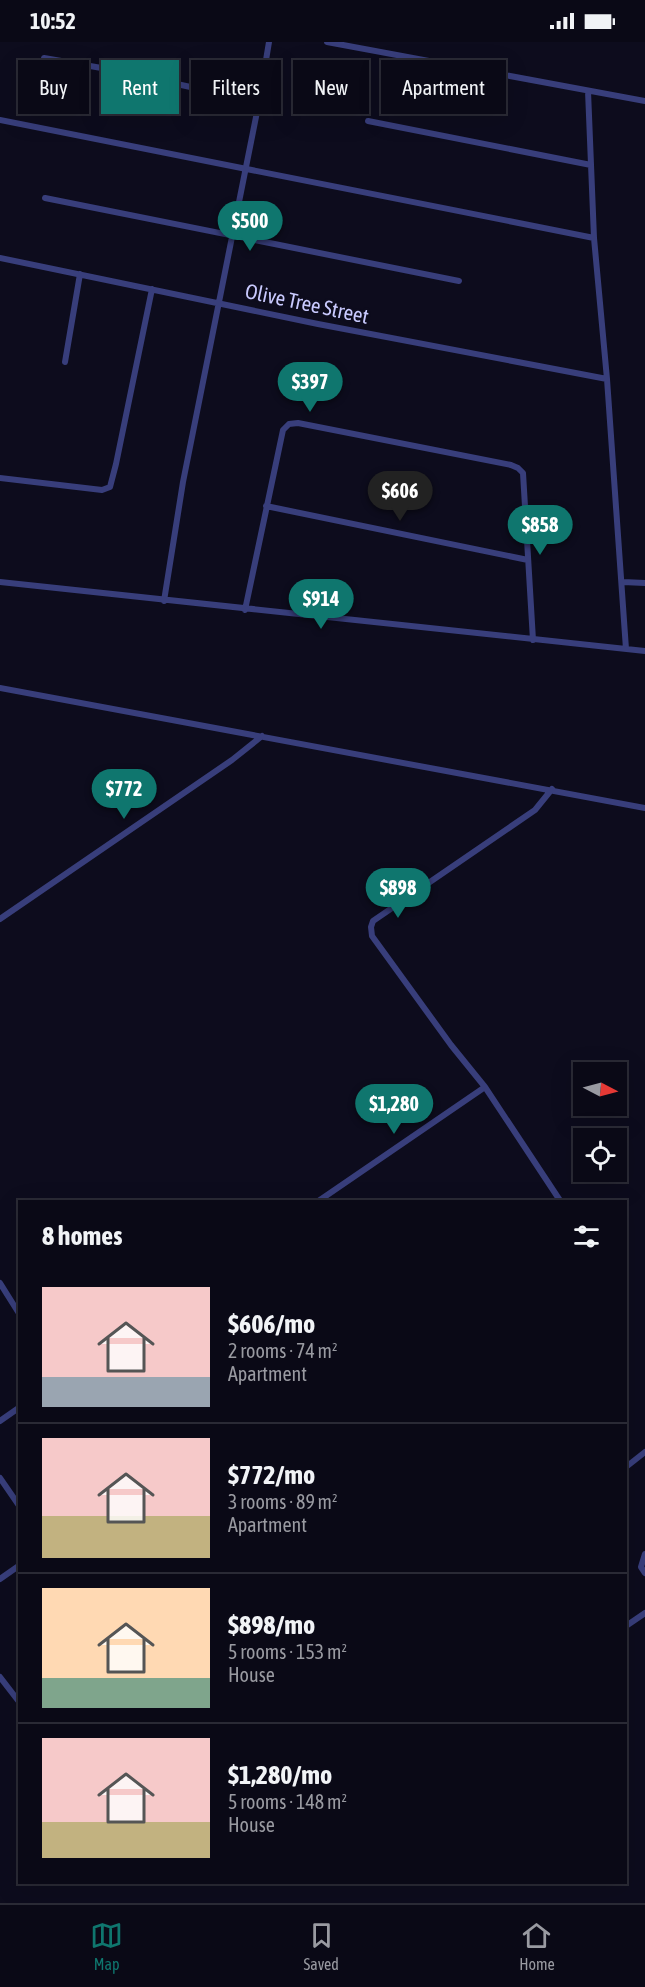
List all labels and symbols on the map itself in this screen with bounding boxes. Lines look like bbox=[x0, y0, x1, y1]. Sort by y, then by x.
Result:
pin: $500 bbox=[214, 201, 286, 252]
street label: Olive Tree Street bbox=[243, 278, 371, 328]
pin: $397 bbox=[274, 362, 346, 413]
pin: $606 bbox=[364, 471, 436, 522]
pin: $858 bbox=[504, 505, 576, 556]
pin: $914 bbox=[285, 579, 357, 630]
pin: $772 bbox=[88, 769, 160, 820]
pin: $898 bbox=[362, 868, 434, 919]
north arrow bbox=[573, 1062, 627, 1116]
pin: $1,280 bbox=[345, 1084, 443, 1135]

